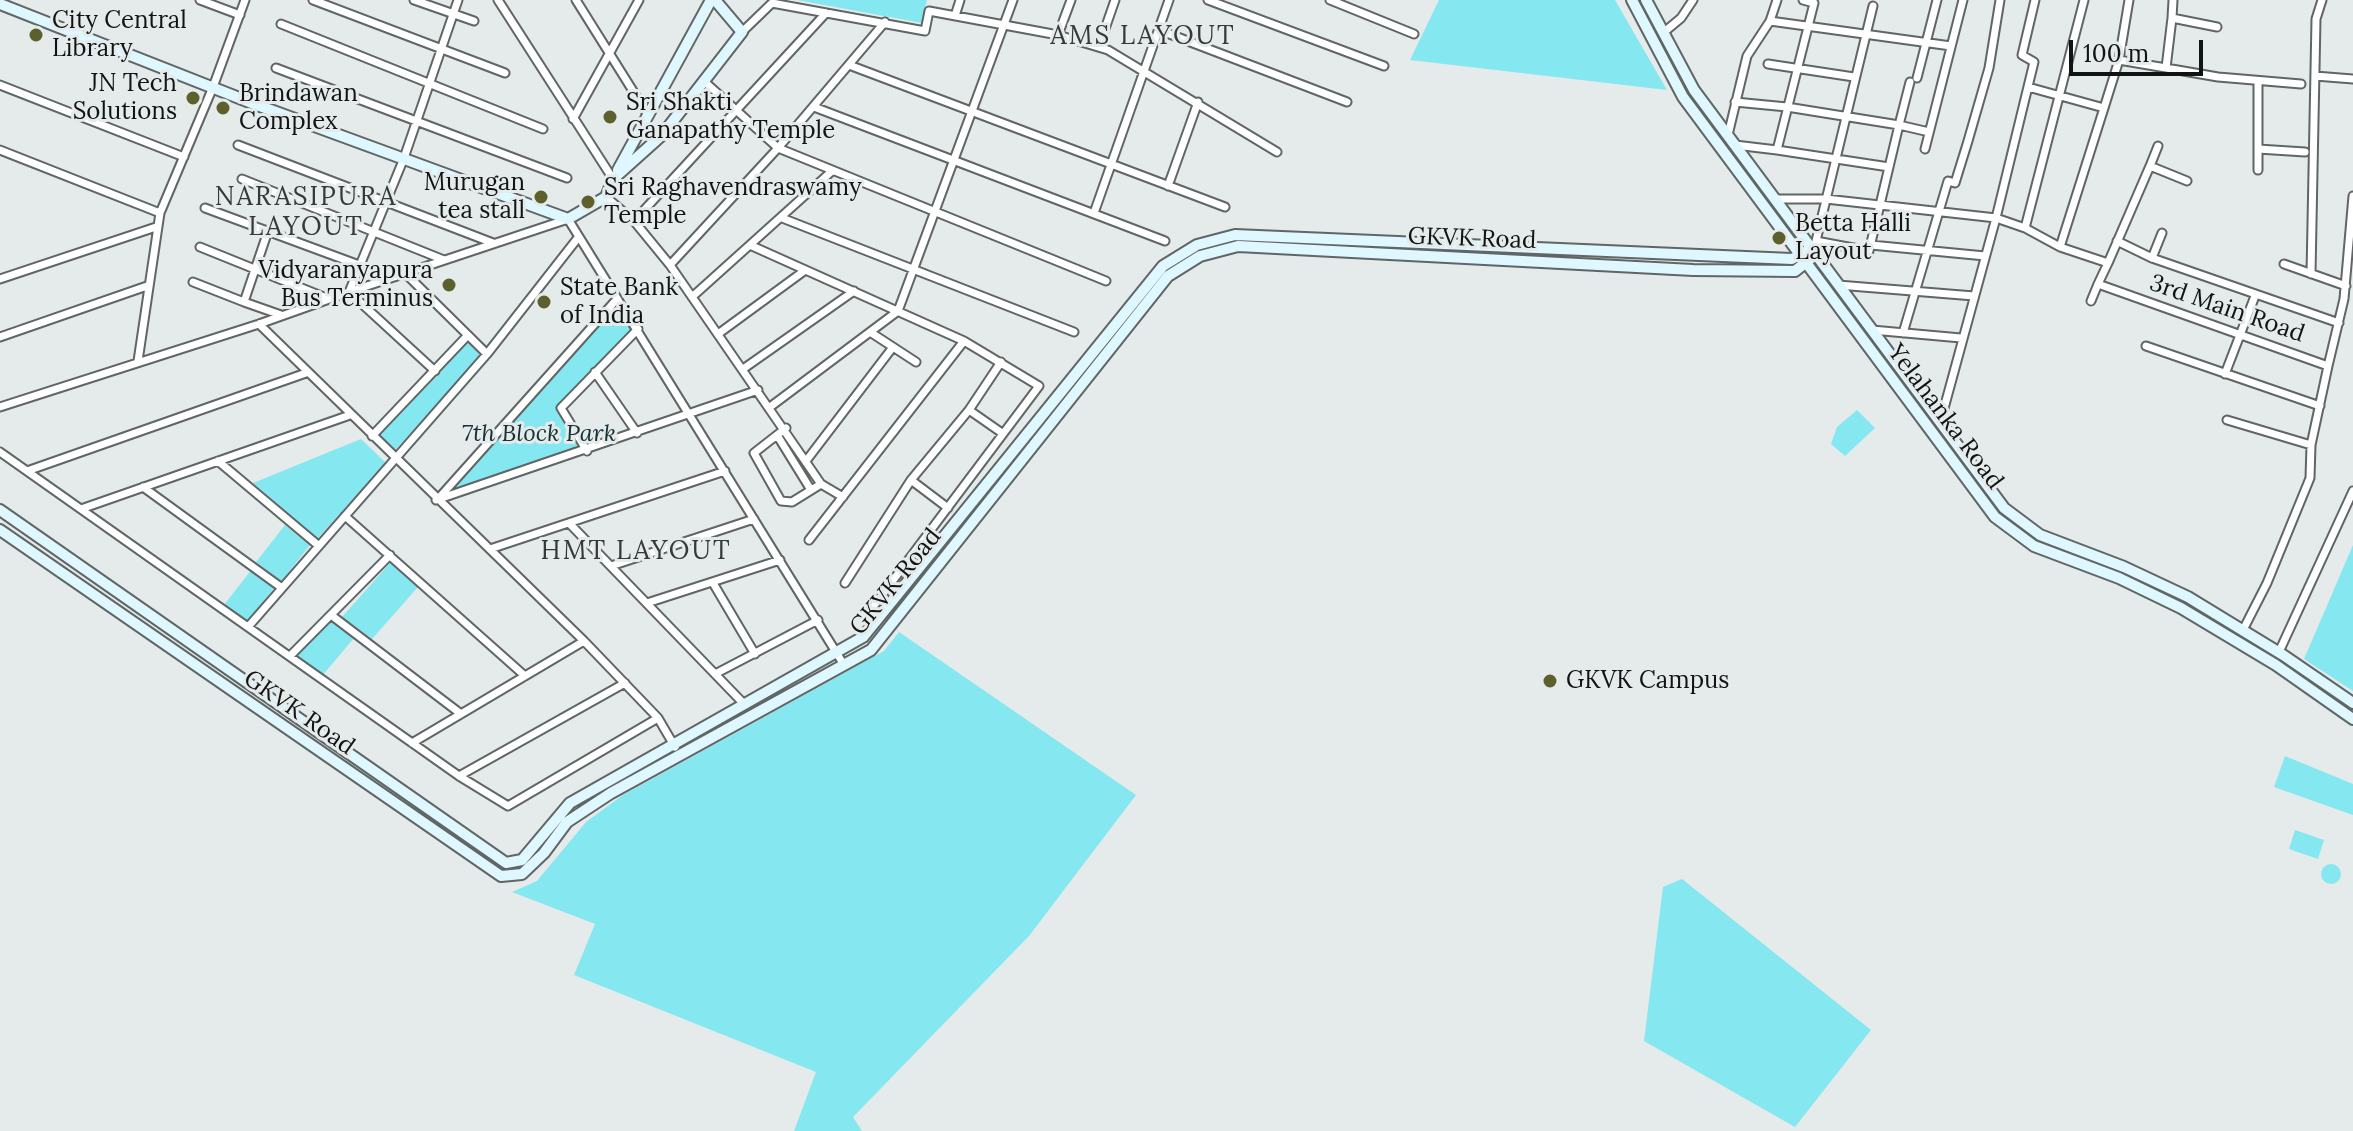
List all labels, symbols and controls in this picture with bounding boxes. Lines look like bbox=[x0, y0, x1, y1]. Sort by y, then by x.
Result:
place label: City Central Library bbox=[52, 7, 187, 63]
district label: AMS LAYOUT bbox=[1050, 21, 1236, 53]
scale bar bbox=[2073, 24, 2207, 74]
marker: City Central Library bbox=[27, 26, 45, 44]
text: 100 m bbox=[2083, 38, 2149, 69]
place label: JN Tech Solutions bbox=[73, 70, 177, 126]
place label: Brindawan Complex bbox=[239, 80, 358, 136]
marker: JN Tech Solutions bbox=[184, 89, 202, 107]
place label: Sri Shakti Ganapathy Temple bbox=[626, 89, 835, 145]
marker: Brindawan Complex bbox=[214, 99, 232, 117]
marker: Sri Shakti Ganapathy Temple bbox=[601, 108, 619, 126]
place label: Murugan tea stall bbox=[424, 169, 525, 225]
place label: Sri Raghavendraswamy Temple bbox=[604, 174, 862, 230]
district label: NARASIPURA LAYOUT bbox=[215, 182, 397, 244]
marker: Murugan tea stall bbox=[532, 188, 550, 206]
marker: Sri Raghavendraswamy Temple bbox=[579, 193, 597, 211]
place label: Betta Halli Layout bbox=[1795, 210, 1911, 266]
street label: GKVK Road bbox=[1407, 222, 1537, 256]
marker: Betta Halli Layout bbox=[1770, 229, 1788, 247]
place label: Vidyaranyapura Bus Terminus bbox=[258, 257, 433, 313]
street label: 3rd Main Road bbox=[2146, 269, 2308, 349]
place label: State Bank of India bbox=[560, 274, 678, 330]
marker: Vidyaranyapura Bus Terminus bbox=[440, 276, 458, 294]
marker: State Bank of India bbox=[535, 293, 553, 311]
street label: Yelahanka Road bbox=[1881, 339, 2009, 495]
park label: 7th Block Park bbox=[462, 420, 616, 448]
street label: GKVK Road bbox=[844, 523, 948, 641]
district label: HMT LAYOUT bbox=[540, 536, 732, 568]
street label: GKVK Road bbox=[238, 664, 360, 762]
place label: GKVK Campus bbox=[1566, 667, 1729, 695]
marker: GKVK Campus bbox=[1541, 672, 1559, 690]

